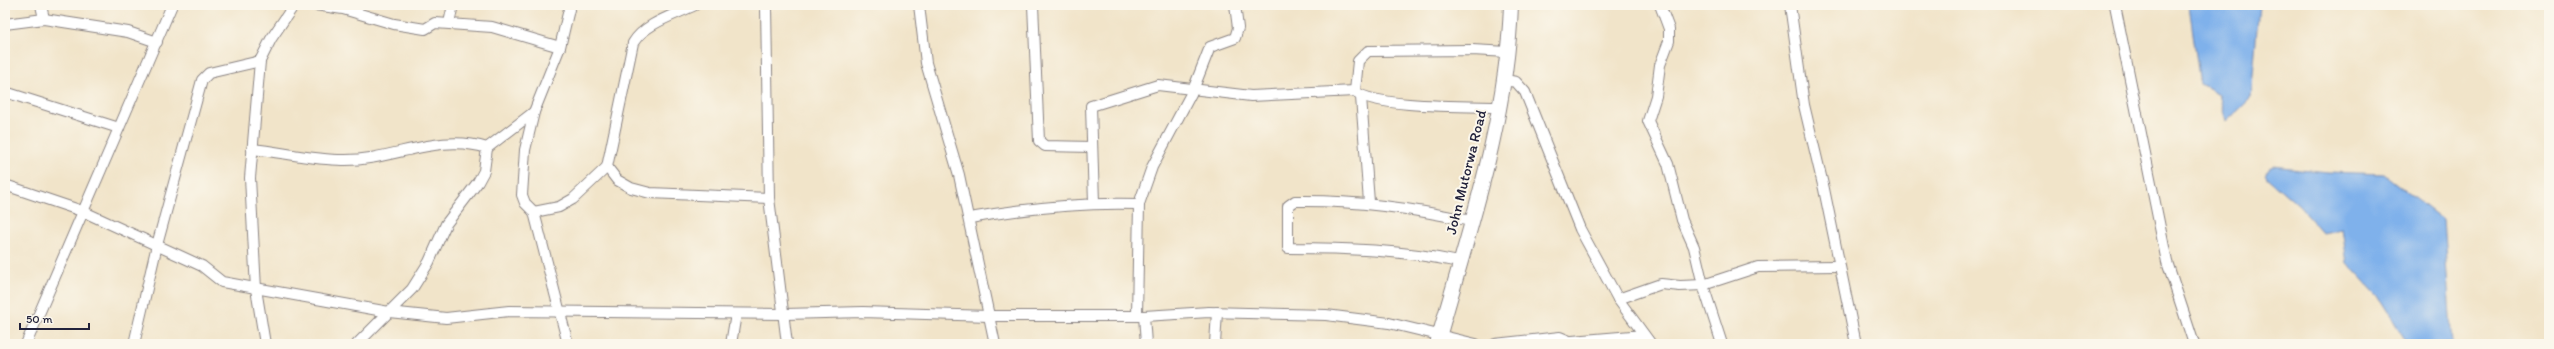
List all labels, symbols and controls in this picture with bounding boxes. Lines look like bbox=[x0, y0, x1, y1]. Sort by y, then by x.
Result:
street label: John Mutorwa Road bbox=[1442, 108, 1490, 236]
scale bar bbox=[20, 305, 89, 331]
text: 50 m bbox=[26, 312, 52, 326]

